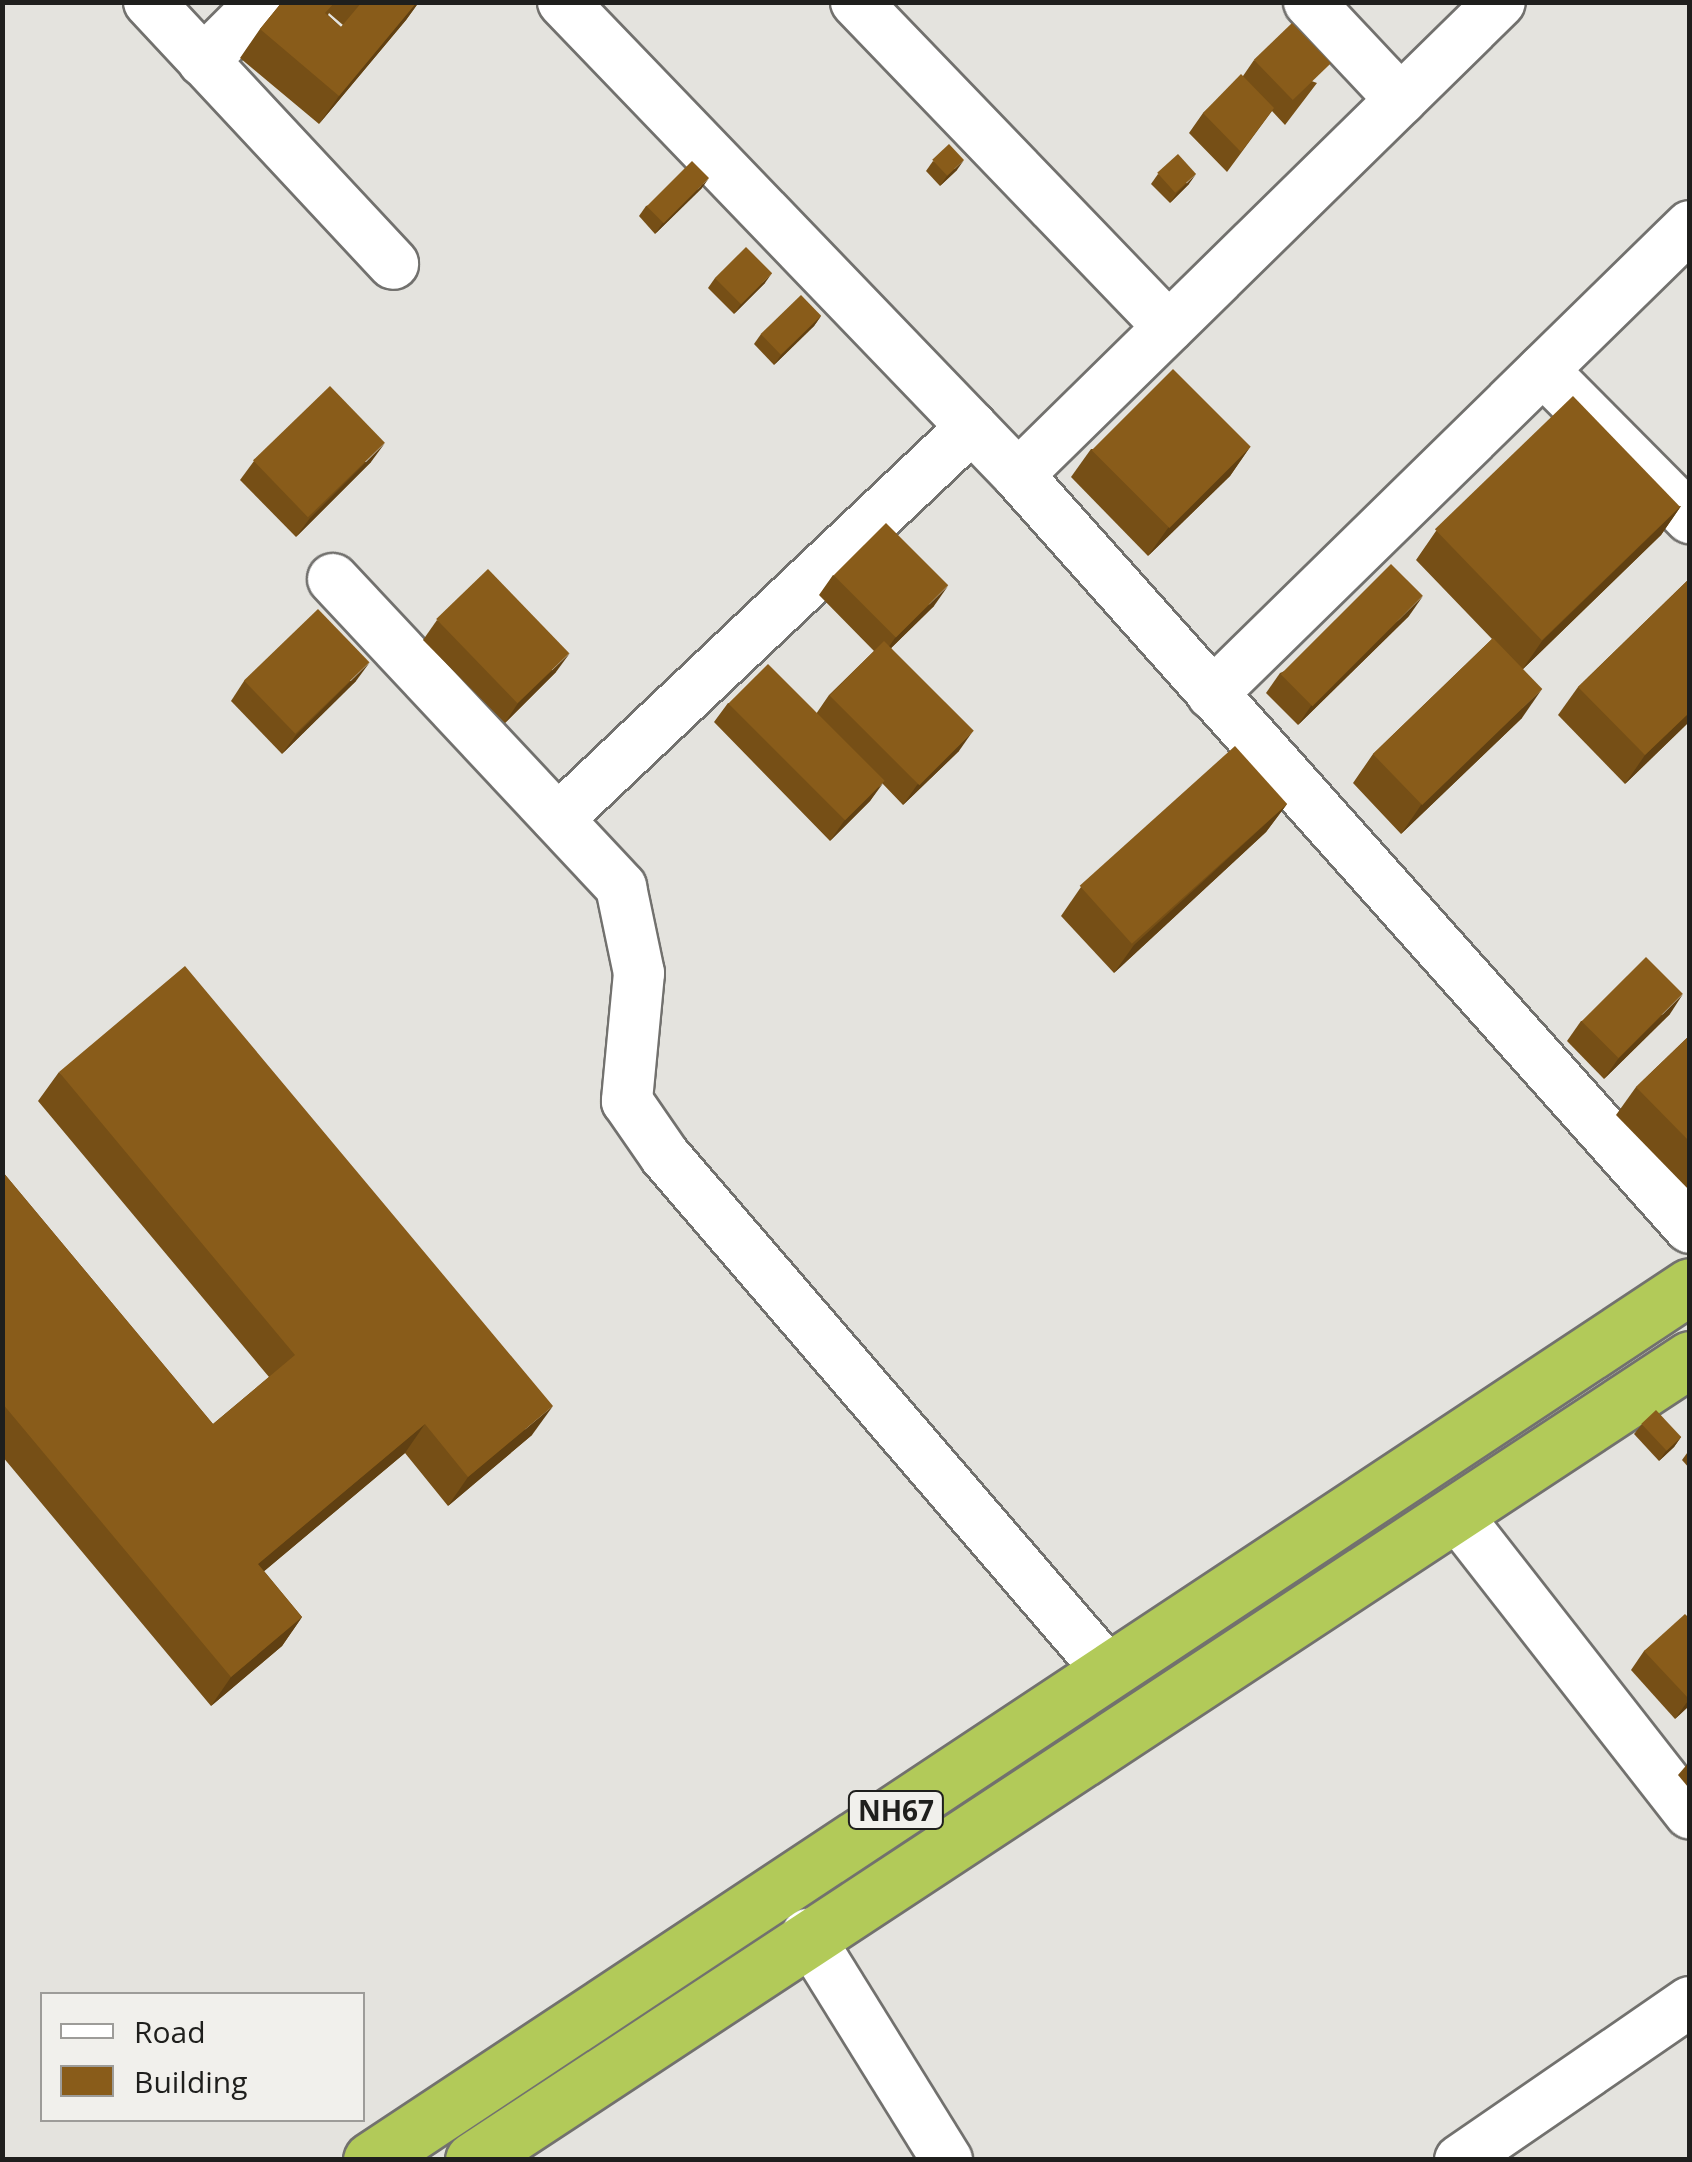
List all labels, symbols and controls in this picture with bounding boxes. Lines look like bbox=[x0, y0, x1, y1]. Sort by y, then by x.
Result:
road number: NH67 bbox=[846, 1787, 946, 1833]
legend bbox=[40, 1992, 365, 2122]
text: Road bbox=[134, 2011, 206, 2052]
text: Building bbox=[134, 2061, 248, 2102]

